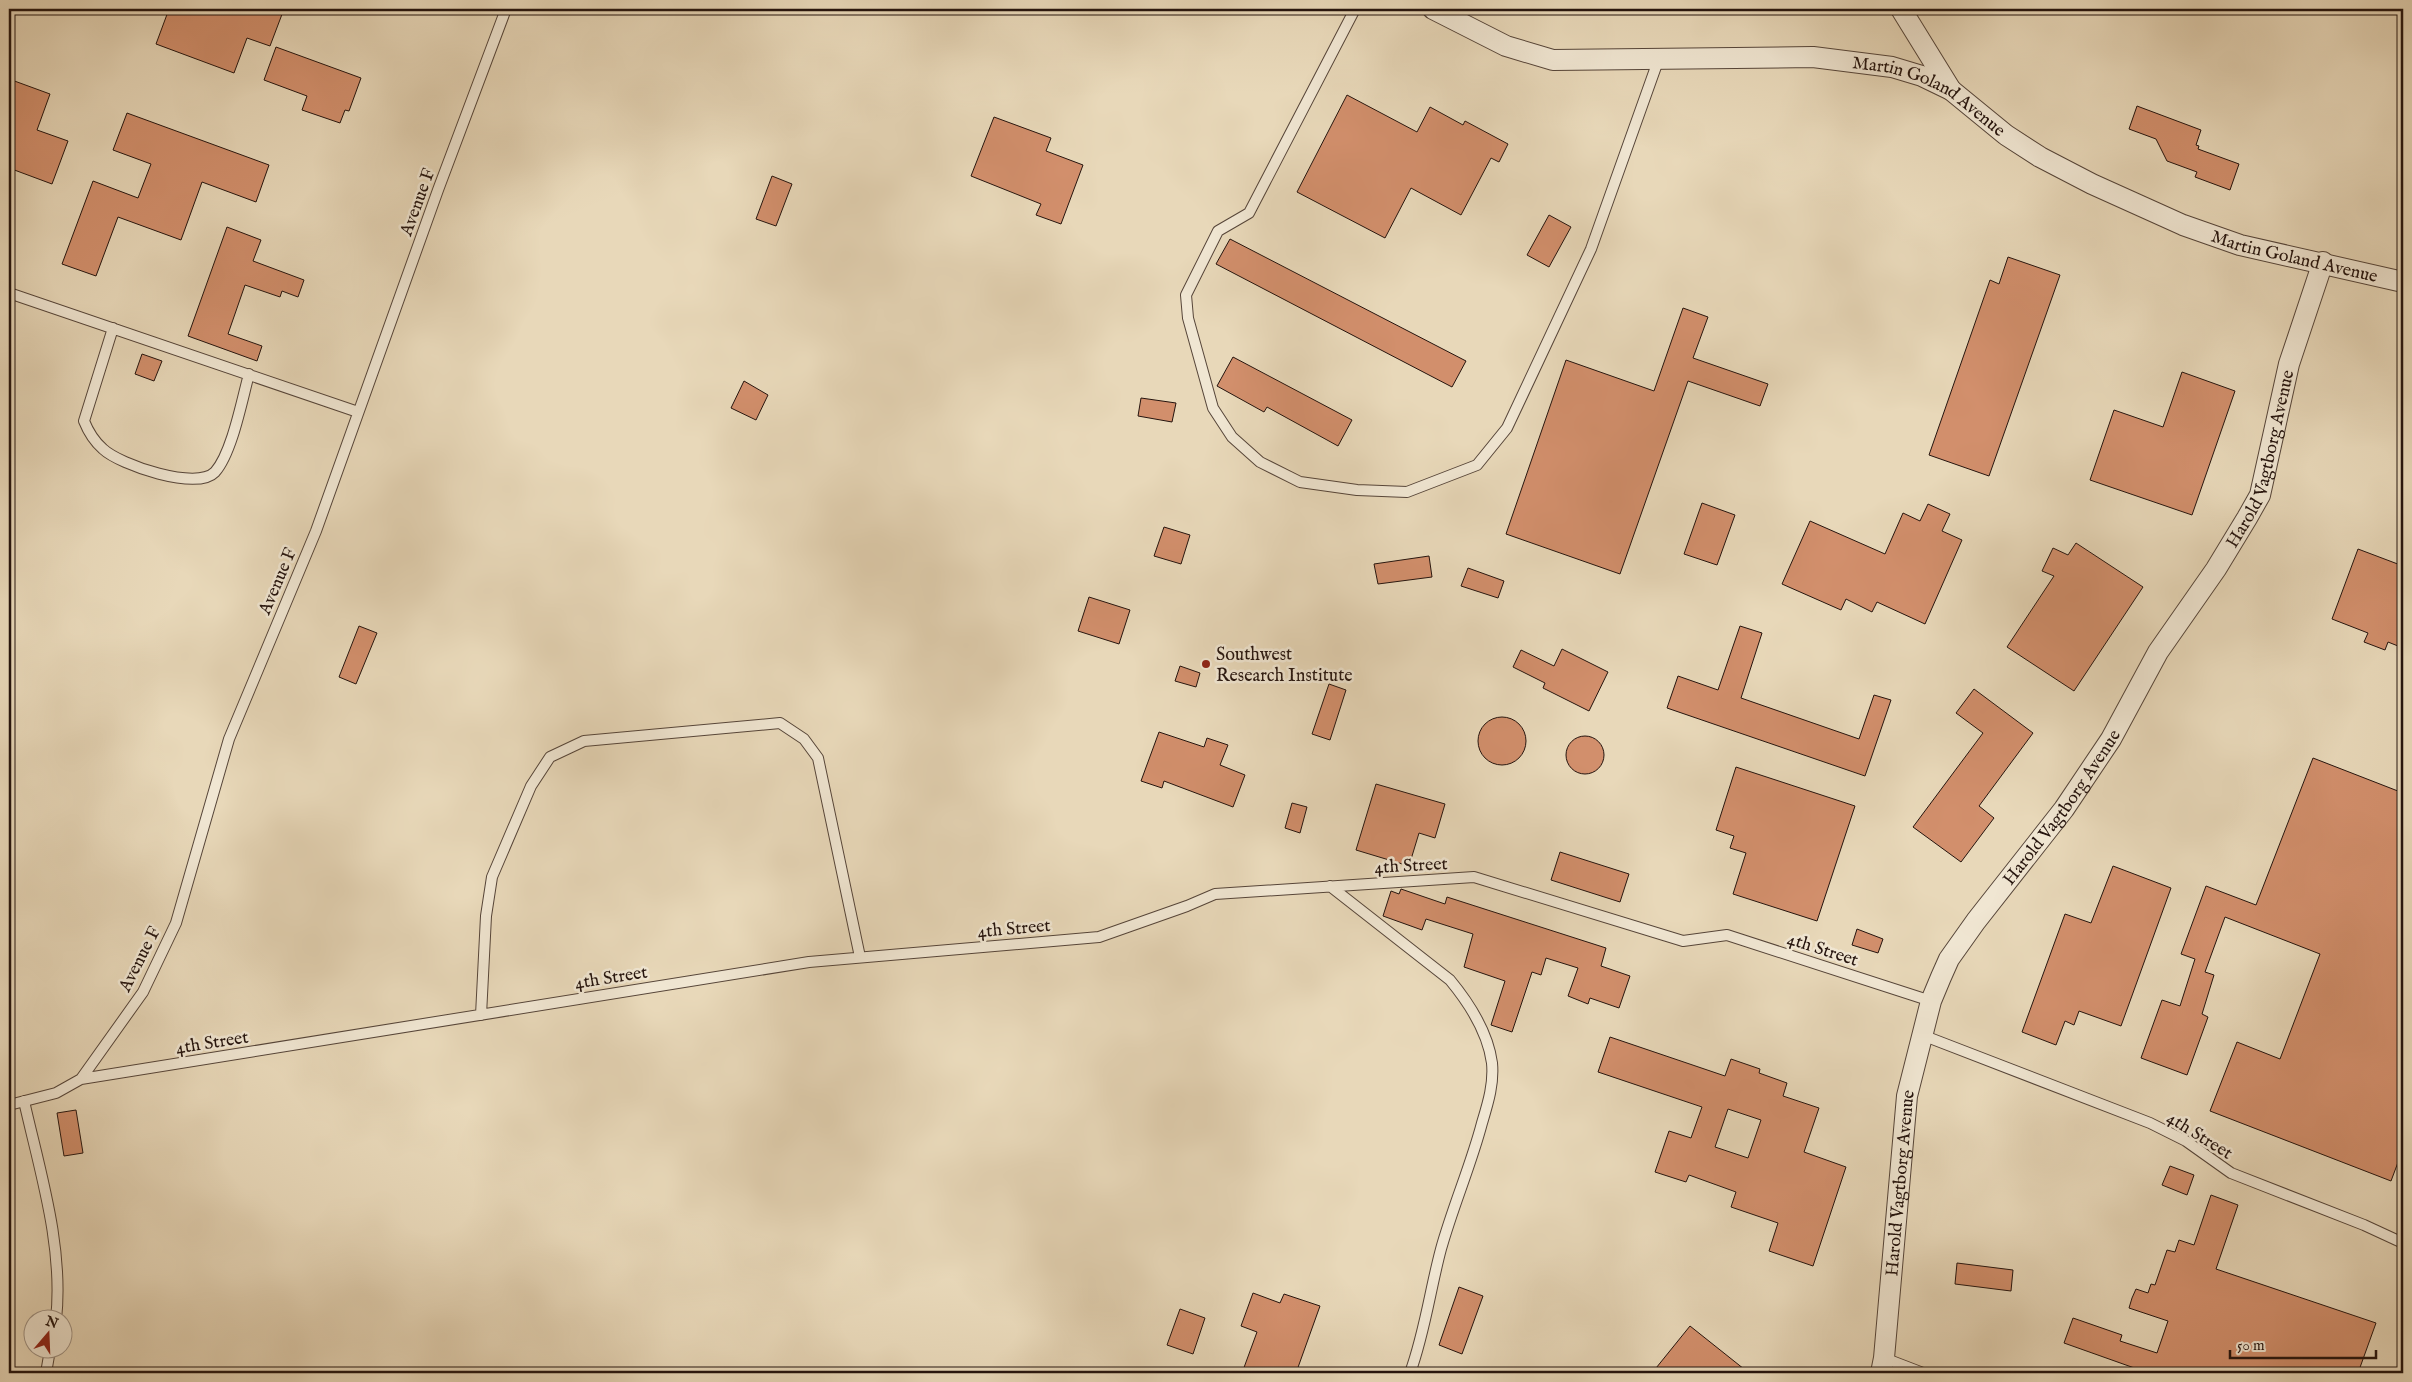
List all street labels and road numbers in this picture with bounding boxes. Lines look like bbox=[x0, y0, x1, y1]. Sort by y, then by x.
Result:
street label: Martin Goland Avenue bbox=[1851, 52, 2009, 143]
street label: Avenue F bbox=[395, 165, 441, 240]
street label: Martin Goland Avenue bbox=[2208, 226, 2380, 289]
street label: Harold Vagtborg Avenue bbox=[2221, 368, 2300, 553]
street label: Avenue F bbox=[254, 544, 303, 619]
street label: Harold Vagtborg Avenue bbox=[1998, 726, 2127, 891]
street label: 4th Street bbox=[1374, 853, 1448, 880]
street label: 4th Street bbox=[977, 915, 1052, 944]
street label: Avenue F bbox=[114, 923, 167, 997]
street label: 4th Street bbox=[1784, 928, 1861, 973]
street label: 4th Street bbox=[573, 961, 649, 996]
street label: 4th Street bbox=[174, 1026, 250, 1061]
street label: Harold Vagtborg Avenue bbox=[1881, 1088, 1921, 1277]
street label: 4th Street bbox=[2162, 1107, 2236, 1165]

